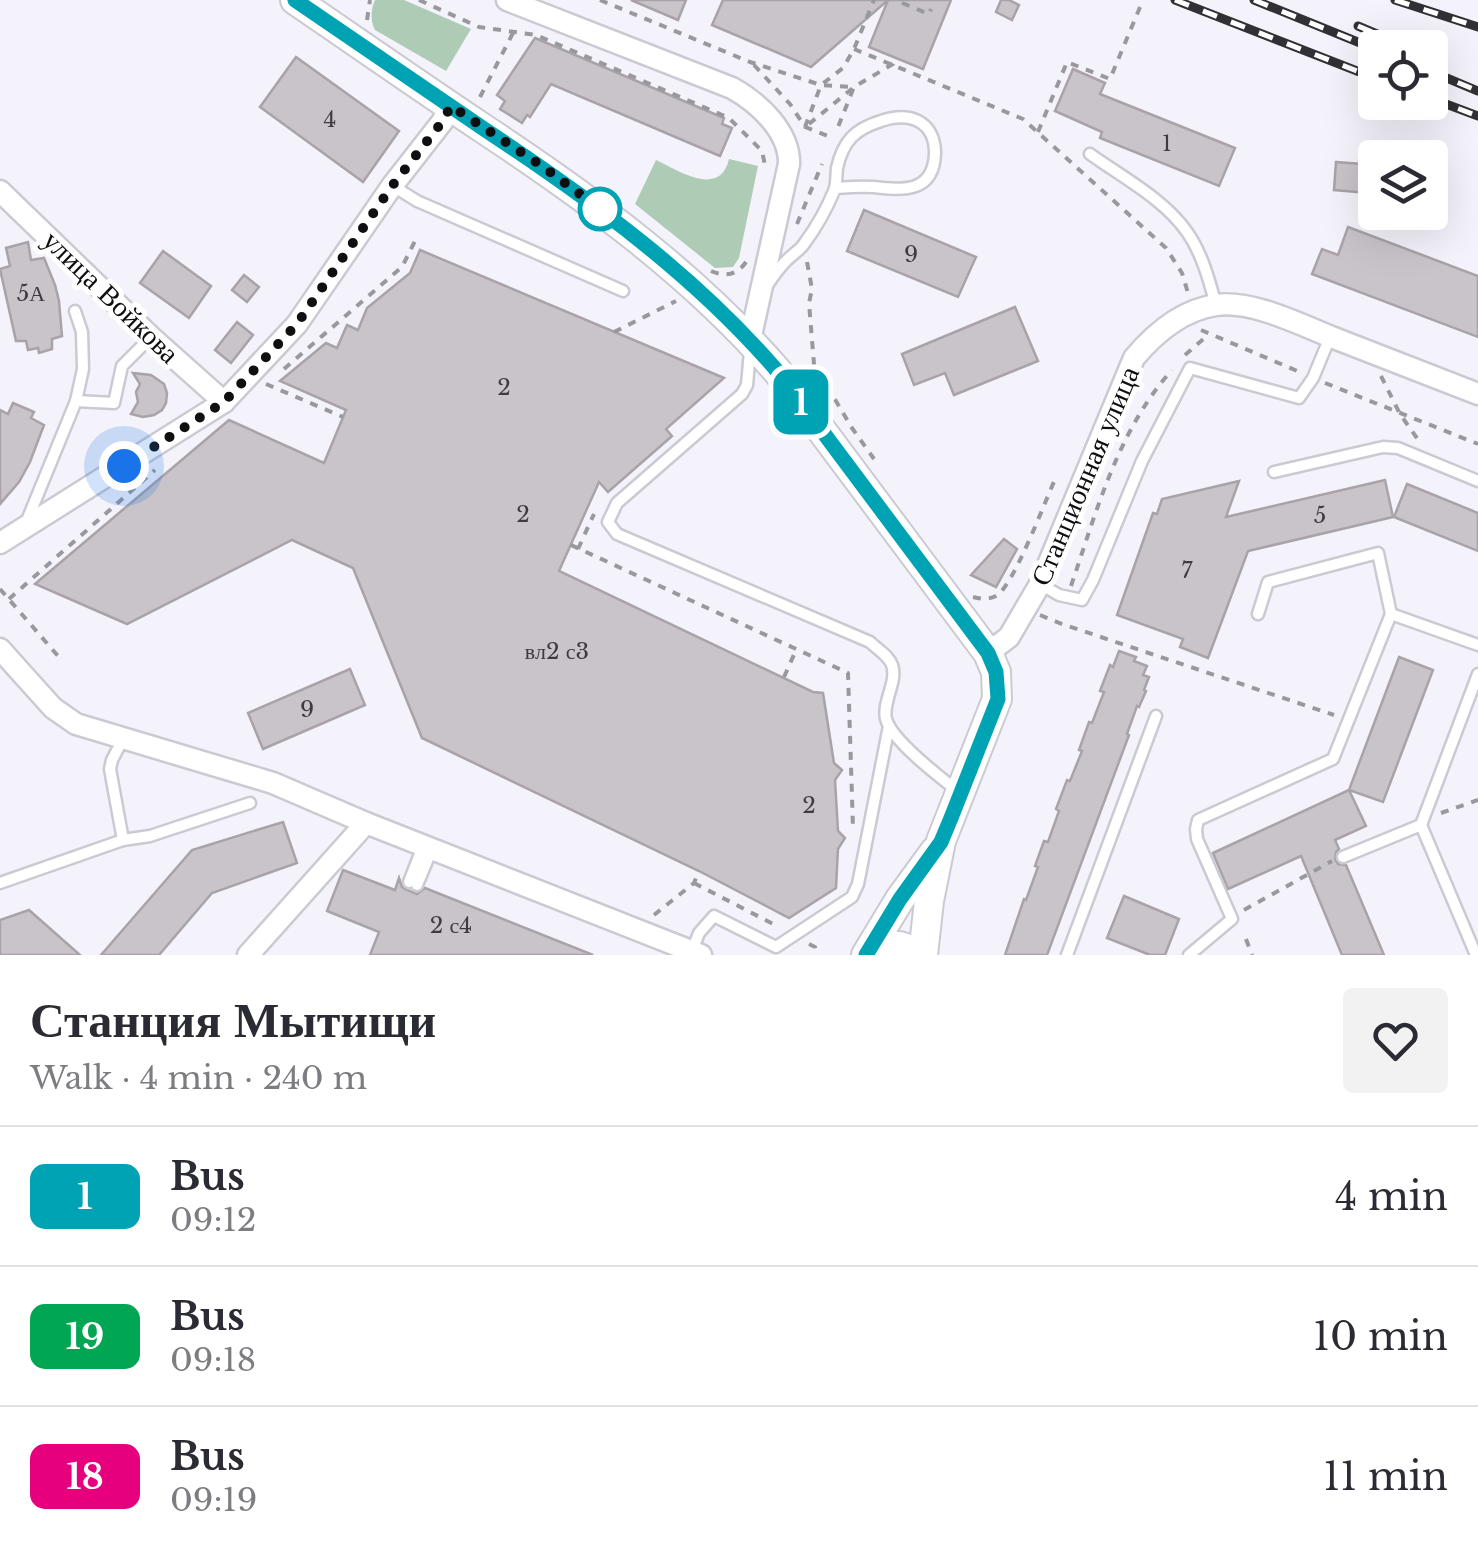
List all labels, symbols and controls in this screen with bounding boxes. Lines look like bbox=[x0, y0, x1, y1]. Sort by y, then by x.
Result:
map controls bbox=[1358, 30, 1448, 230]
button: locate bbox=[1358, 30, 1448, 120]
house number: 4 bbox=[324, 106, 336, 133]
house number: 1 bbox=[1162, 130, 1172, 157]
button: layers bbox=[1358, 140, 1448, 230]
unlabelled marker bbox=[579, 188, 621, 230]
street label: улица Войкова bbox=[35, 223, 187, 371]
house number: 9 bbox=[904, 241, 918, 268]
house number: 5А bbox=[17, 280, 45, 307]
street label: Станционная улица bbox=[1023, 361, 1147, 591]
line badge: 1 bbox=[768, 370, 834, 434]
house number: 2 bbox=[497, 374, 511, 401]
text: 1 bbox=[793, 381, 809, 424]
your location bbox=[99, 441, 149, 491]
house number: 2 bbox=[516, 501, 530, 528]
house number: 5 bbox=[1314, 502, 1326, 529]
house number: 7 bbox=[1181, 557, 1193, 584]
house number: вл2 с3 bbox=[525, 638, 589, 665]
house number: 9 bbox=[300, 696, 314, 723]
house number: 2 bbox=[802, 792, 816, 819]
house number: 2 с4 bbox=[430, 912, 472, 939]
button: heart bbox=[1343, 988, 1448, 1093]
text: Станция Мытищи bbox=[30, 990, 436, 1050]
text: Walk · 4 min · 240 m bbox=[30, 1058, 367, 1098]
text: Bus bbox=[170, 1153, 245, 1200]
text: 4 min bbox=[1335, 1173, 1448, 1220]
text: 1 bbox=[77, 1175, 93, 1218]
text: 09:12 bbox=[170, 1200, 257, 1240]
text: Bus bbox=[170, 1293, 245, 1340]
text: 10 min bbox=[1313, 1313, 1448, 1360]
text: 19 bbox=[66, 1315, 104, 1358]
text: 09:18 bbox=[170, 1340, 256, 1380]
text: Bus bbox=[170, 1433, 245, 1480]
text: 11 min bbox=[1323, 1453, 1448, 1500]
text: 18 bbox=[66, 1455, 104, 1498]
text: 09:19 bbox=[170, 1480, 257, 1520]

